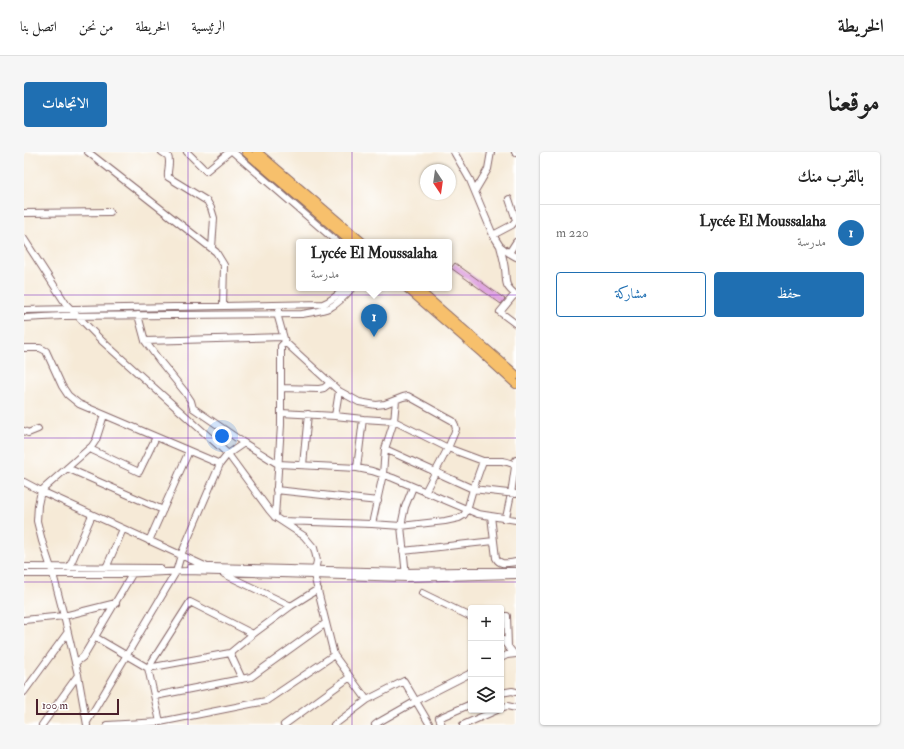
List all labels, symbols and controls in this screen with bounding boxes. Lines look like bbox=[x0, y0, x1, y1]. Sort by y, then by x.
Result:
text: الخريطة bbox=[838, 14, 884, 38]
text: اتصل بنا bbox=[20, 18, 57, 35]
text: من نحن bbox=[79, 18, 113, 35]
text: الخريطة bbox=[135, 18, 169, 35]
text: الرئيسية bbox=[191, 18, 225, 35]
button: الاتجاهات bbox=[24, 82, 107, 127]
text: موقعنا bbox=[828, 85, 880, 120]
north arrow bbox=[420, 164, 456, 200]
text: بالقرب منك bbox=[798, 166, 864, 187]
text: Lycée El Moussalaha bbox=[699, 212, 826, 231]
text: 220 m bbox=[556, 225, 589, 241]
text: 1 bbox=[849, 225, 853, 241]
text: مدرسة bbox=[797, 234, 826, 250]
popup bbox=[296, 239, 452, 291]
text: Lycée El Moussalaha bbox=[311, 244, 437, 263]
text: مدرسة bbox=[311, 266, 339, 282]
button: مشاركة bbox=[556, 272, 706, 317]
button: حفظ bbox=[714, 272, 864, 317]
pin: 1 bbox=[361, 304, 387, 337]
your location bbox=[212, 426, 232, 446]
map controls bbox=[468, 605, 504, 713]
button: + bbox=[468, 605, 504, 641]
button: − bbox=[468, 641, 504, 677]
button: layers bbox=[468, 677, 504, 713]
scale bar bbox=[36, 697, 119, 716]
text: 100 m bbox=[42, 699, 68, 712]

